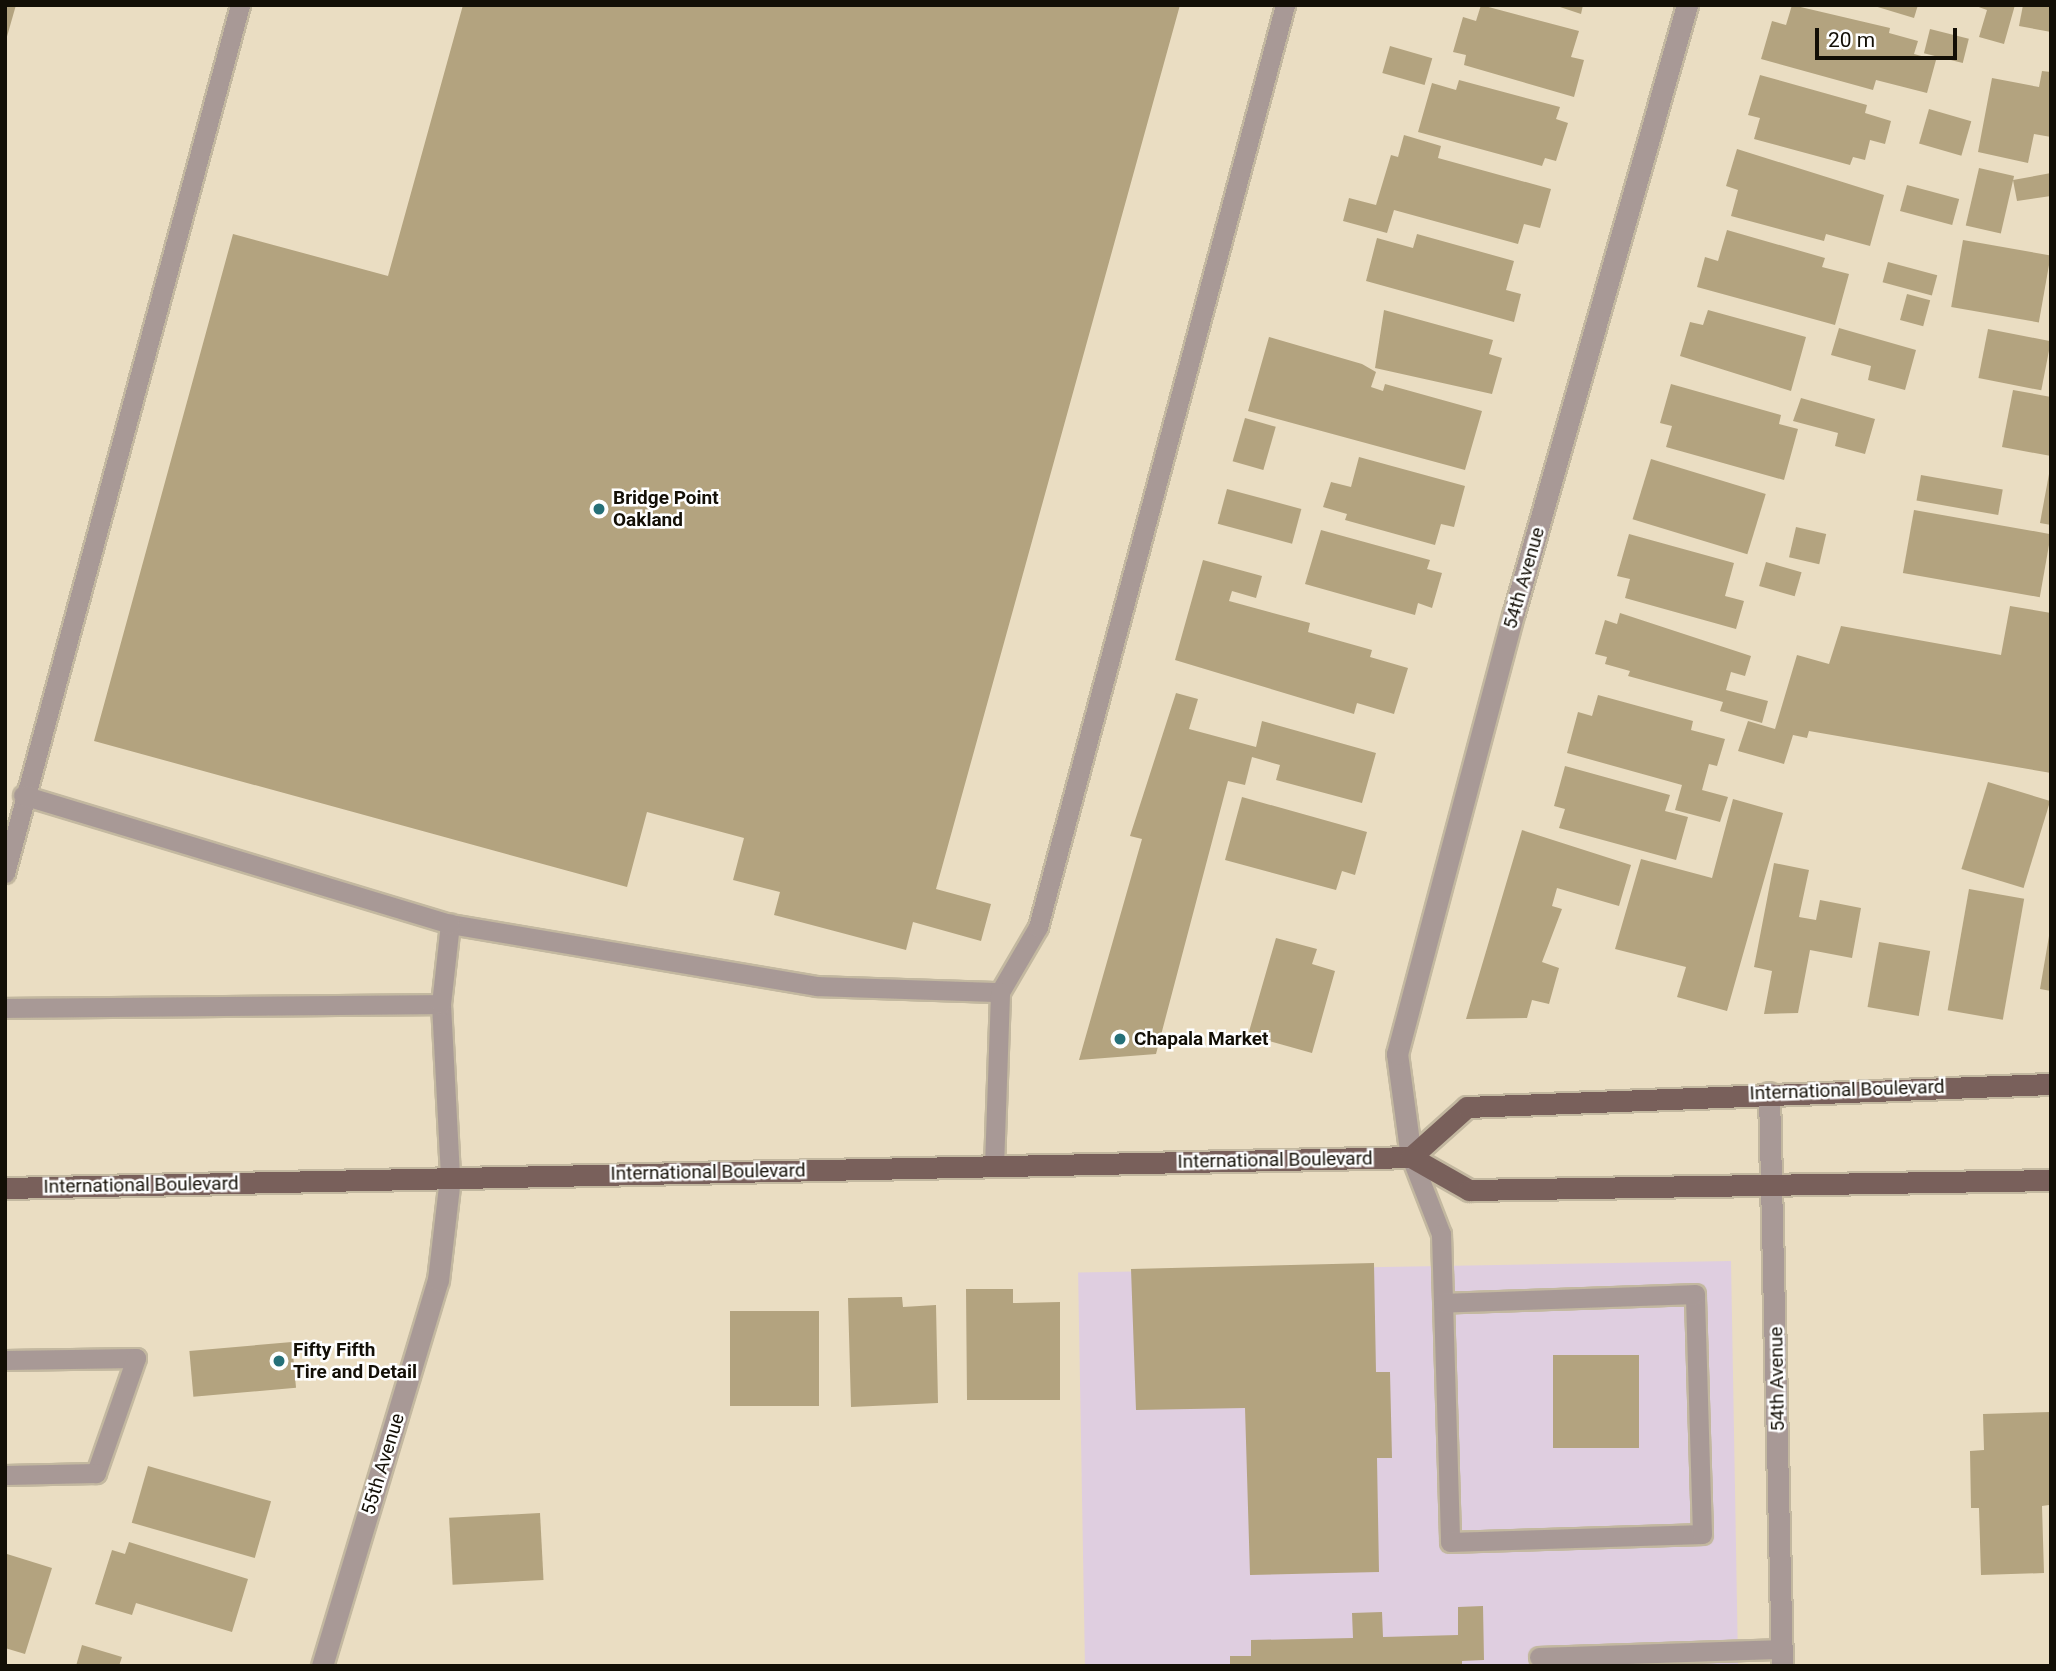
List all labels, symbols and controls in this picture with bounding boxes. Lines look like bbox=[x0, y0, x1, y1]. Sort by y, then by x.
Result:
scale bar bbox=[1818, 14, 1960, 58]
text: 20 m bbox=[1828, 28, 1875, 52]
place label: Bridge Point Oakland bbox=[613, 487, 719, 531]
marker: Bridge Point Oakland bbox=[591, 501, 607, 517]
street label: 54th Avenue bbox=[1499, 524, 1549, 632]
place label: Chapala Market bbox=[1134, 1028, 1268, 1050]
marker: Chapala Market bbox=[1112, 1031, 1128, 1047]
street label: International Boulevard bbox=[1749, 1075, 1945, 1105]
street label: International Boulevard bbox=[1177, 1147, 1373, 1173]
street label: International Boulevard bbox=[610, 1159, 806, 1185]
street label: International Boulevard bbox=[43, 1172, 239, 1198]
street label: 54th Avenue bbox=[1765, 1326, 1789, 1432]
place label: Fifty Fifth Tire and Detail bbox=[293, 1339, 417, 1383]
marker: Fifty Fifth Tire and Detail bbox=[271, 1353, 287, 1369]
street label: 55th Avenue bbox=[357, 1411, 409, 1517]

